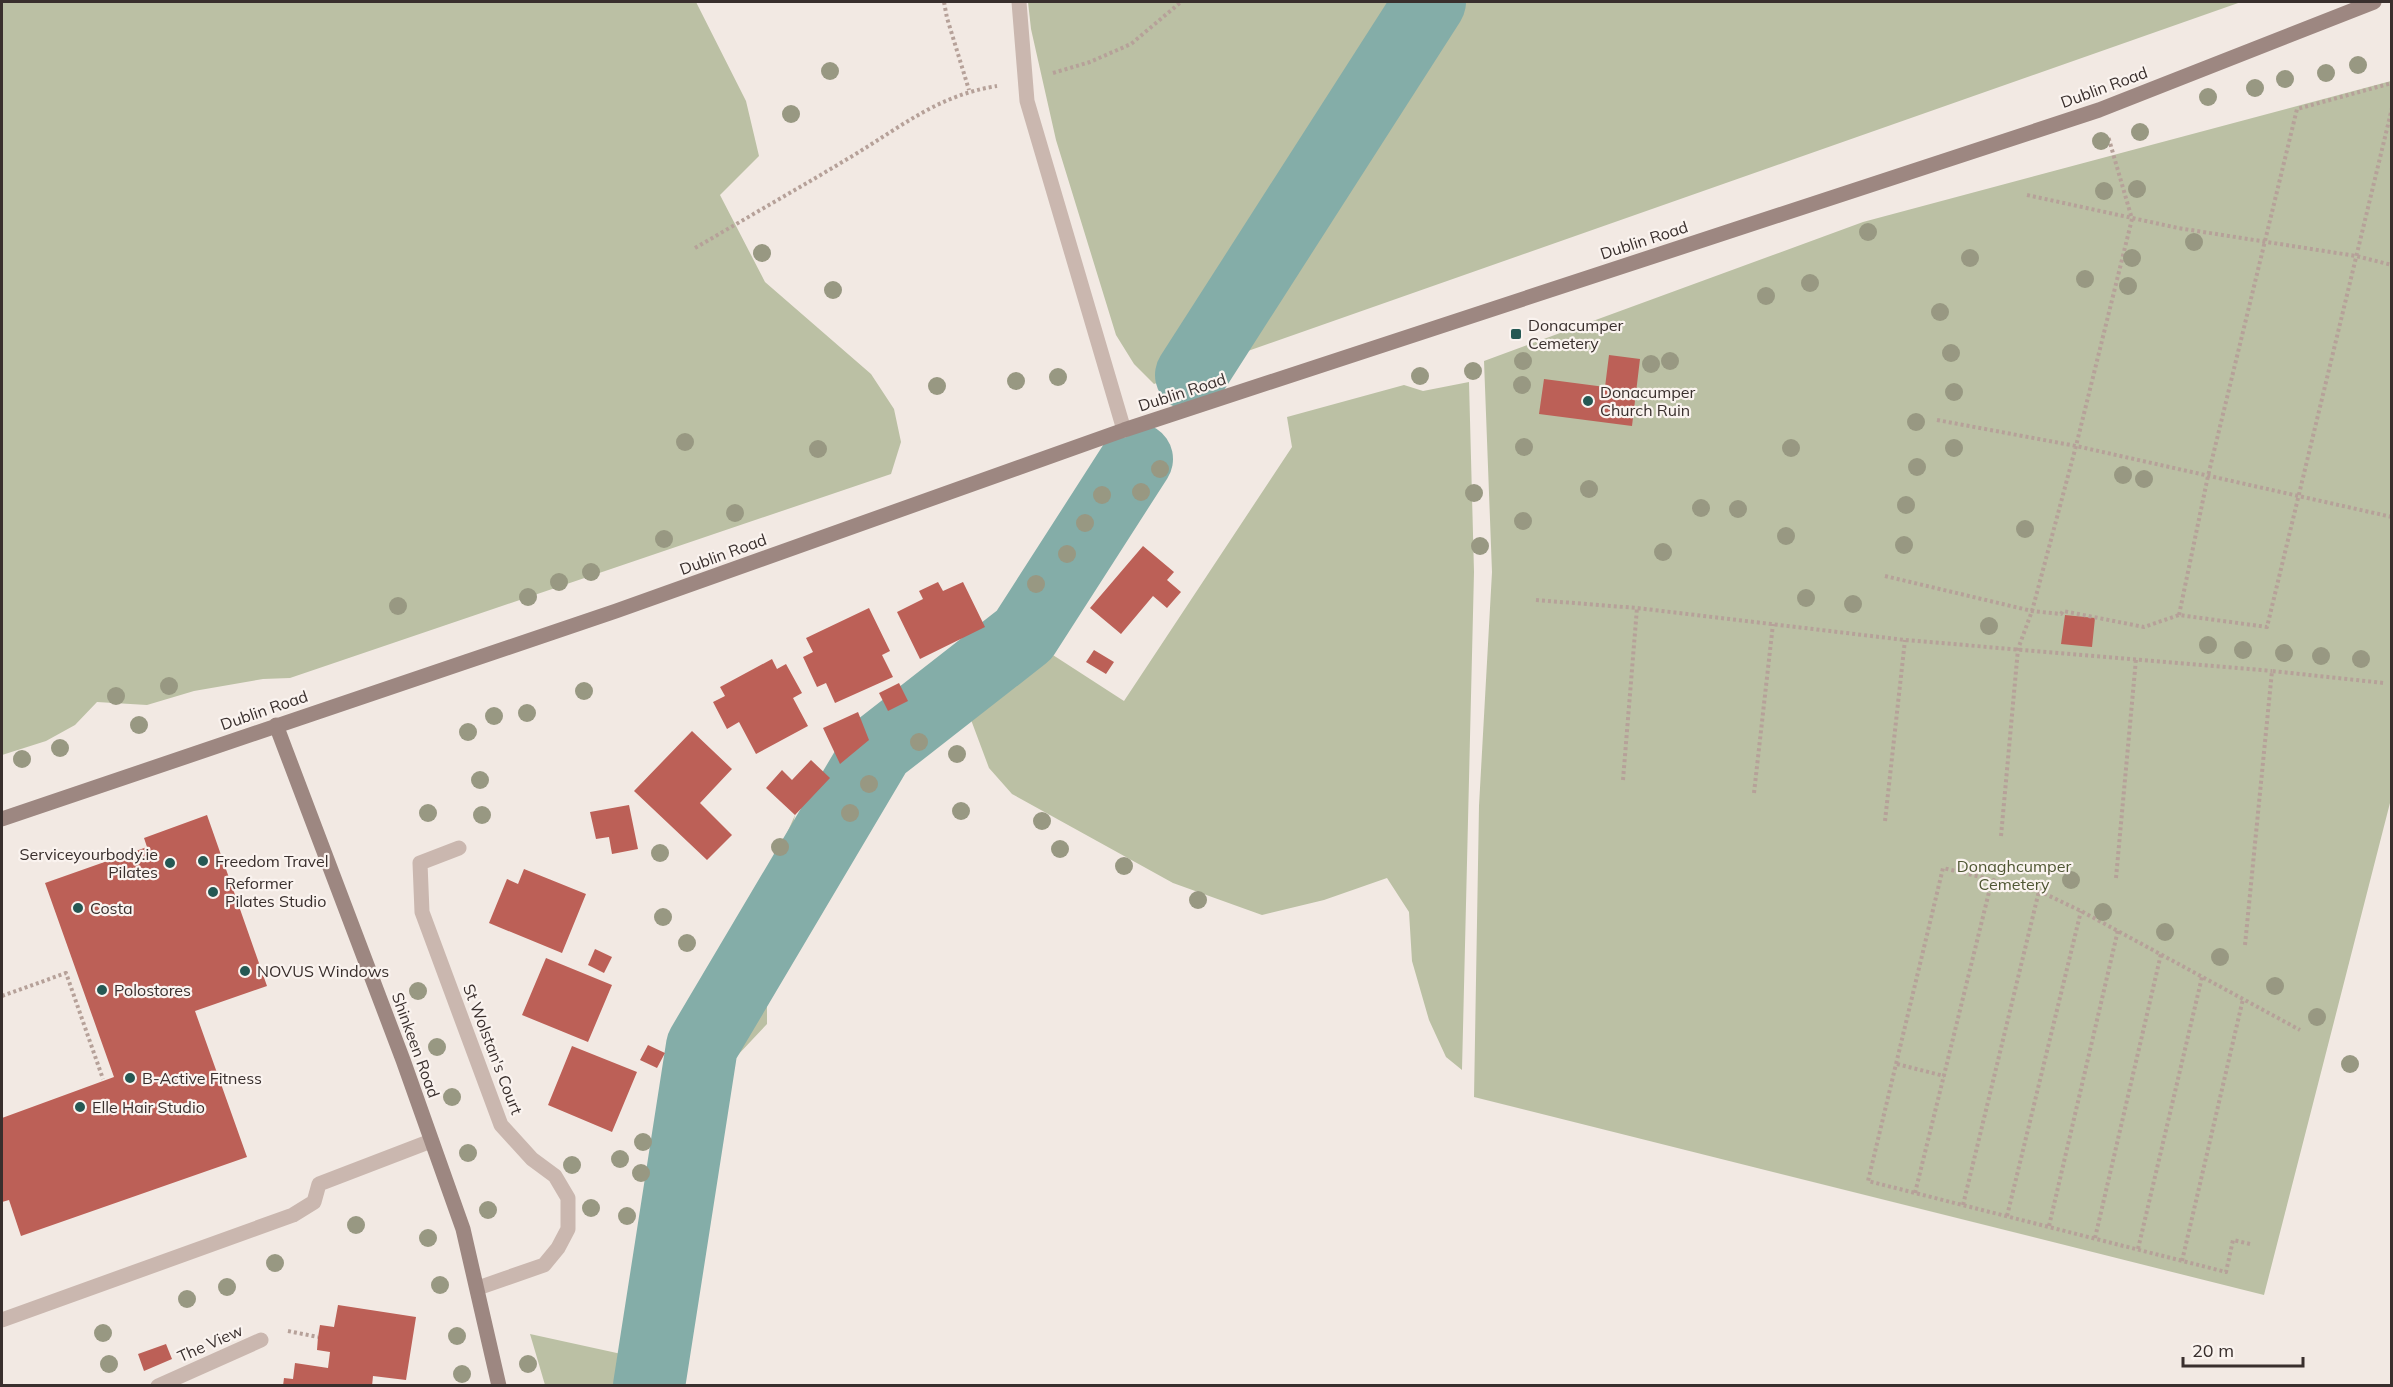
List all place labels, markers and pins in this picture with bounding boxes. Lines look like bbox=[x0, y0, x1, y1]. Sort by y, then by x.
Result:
place label: Donacumper Cemetery bbox=[1528, 315, 1624, 353]
marker: Donacumper Cemetery bbox=[1509, 327, 1523, 341]
place label: Donacumper Church Ruin bbox=[1600, 382, 1696, 420]
marker: Donacumper Church Ruin bbox=[1581, 394, 1595, 408]
place label: Serviceyourbody.ie Pilates bbox=[20, 844, 158, 882]
place label: Freedom Travel bbox=[215, 851, 329, 871]
marker: Freedom Travel bbox=[196, 854, 210, 868]
marker: Serviceyourbody.ie Pilates bbox=[163, 856, 177, 870]
place label: Reformer Pilates Studio bbox=[225, 873, 326, 911]
marker: Reformer Pilates Studio bbox=[206, 885, 220, 899]
place label: Costa bbox=[90, 898, 133, 918]
marker: Costa bbox=[71, 901, 85, 915]
place label: NOVUS Windows bbox=[257, 961, 389, 981]
marker: NOVUS Windows bbox=[238, 964, 252, 978]
place label: Polostores bbox=[114, 980, 191, 1000]
marker: Polostores bbox=[95, 983, 109, 997]
place label: B-Active Fitness bbox=[142, 1068, 262, 1088]
marker: B-Active Fitness bbox=[123, 1071, 137, 1085]
place label: Elle Hair Studio bbox=[92, 1097, 205, 1117]
marker: Elle Hair Studio bbox=[73, 1100, 87, 1114]

